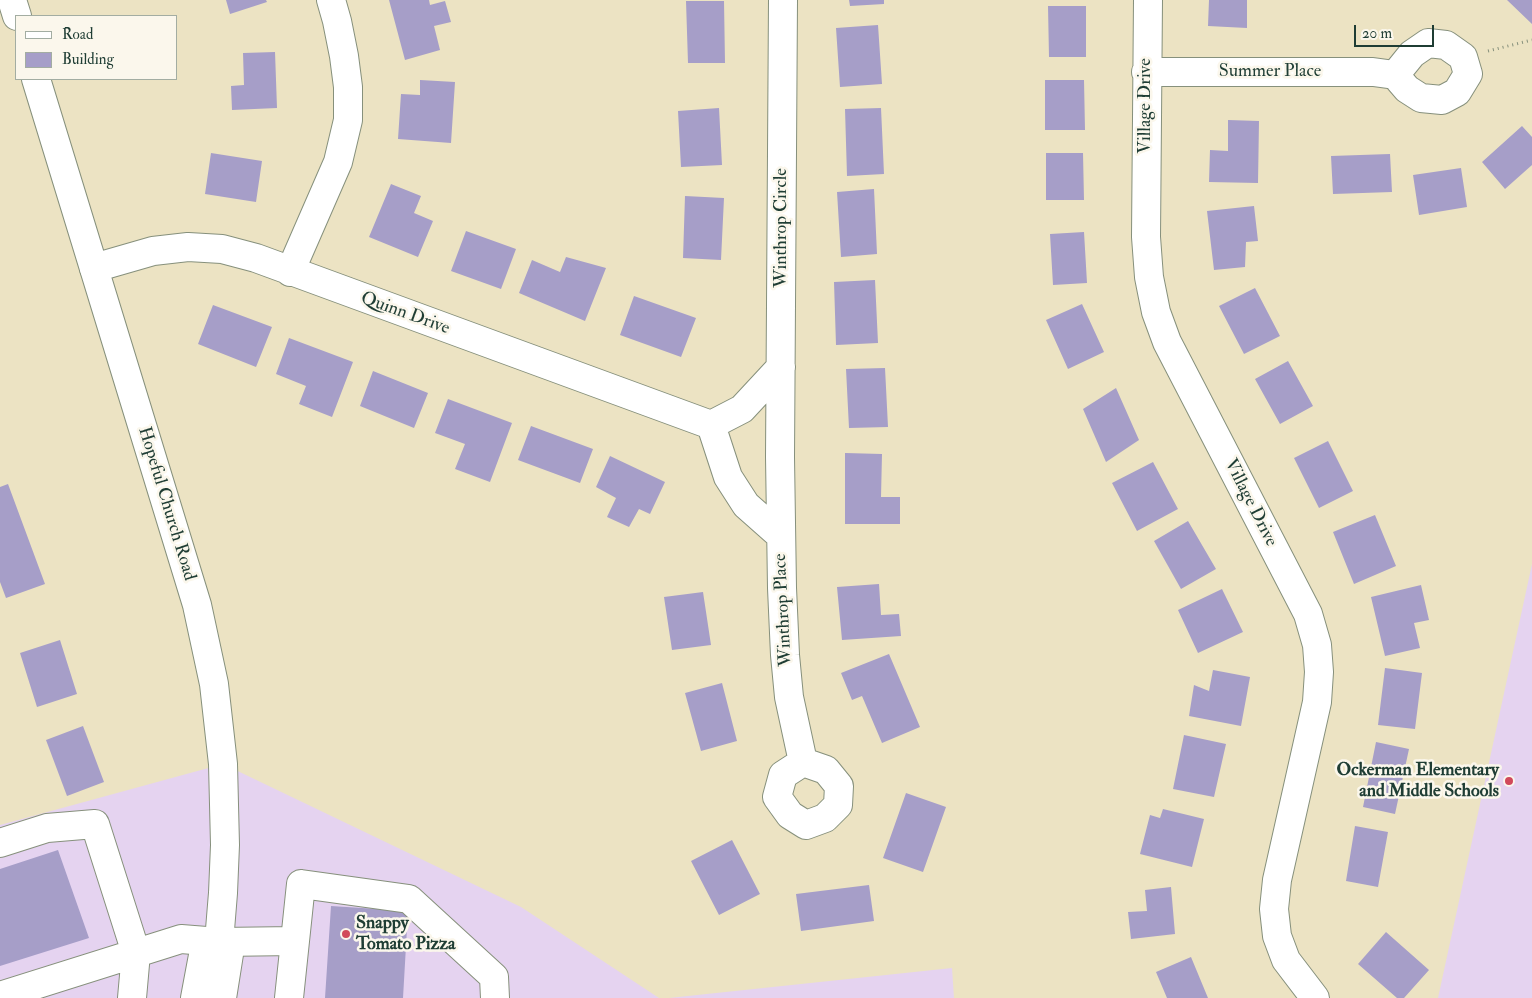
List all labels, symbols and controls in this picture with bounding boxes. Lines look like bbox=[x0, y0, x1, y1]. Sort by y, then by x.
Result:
legend bbox=[15, 15, 178, 80]
scale bar bbox=[1357, 15, 1437, 47]
text: 20 m bbox=[1362, 24, 1392, 43]
text: Road bbox=[62, 25, 93, 44]
text: Building bbox=[62, 50, 114, 69]
street label: Village Drive bbox=[1135, 58, 1157, 154]
street label: Summer Place bbox=[1219, 61, 1321, 83]
street label: Winthrop Circle bbox=[771, 168, 793, 288]
street label: Quinn Drive bbox=[358, 288, 452, 340]
street label: Hopeful Church Road bbox=[132, 424, 200, 584]
street label: Village Drive bbox=[1219, 456, 1281, 550]
street label: Winthrop Place bbox=[770, 553, 798, 667]
place label: Ockerman Elementary and Middle Schools bbox=[1337, 760, 1499, 802]
marker: Ockerman Elementary and Middle Schools bbox=[1503, 775, 1515, 787]
place label: Snappy Tomato Pizza bbox=[356, 913, 455, 956]
marker: Snappy Tomato Pizza bbox=[340, 928, 352, 940]

